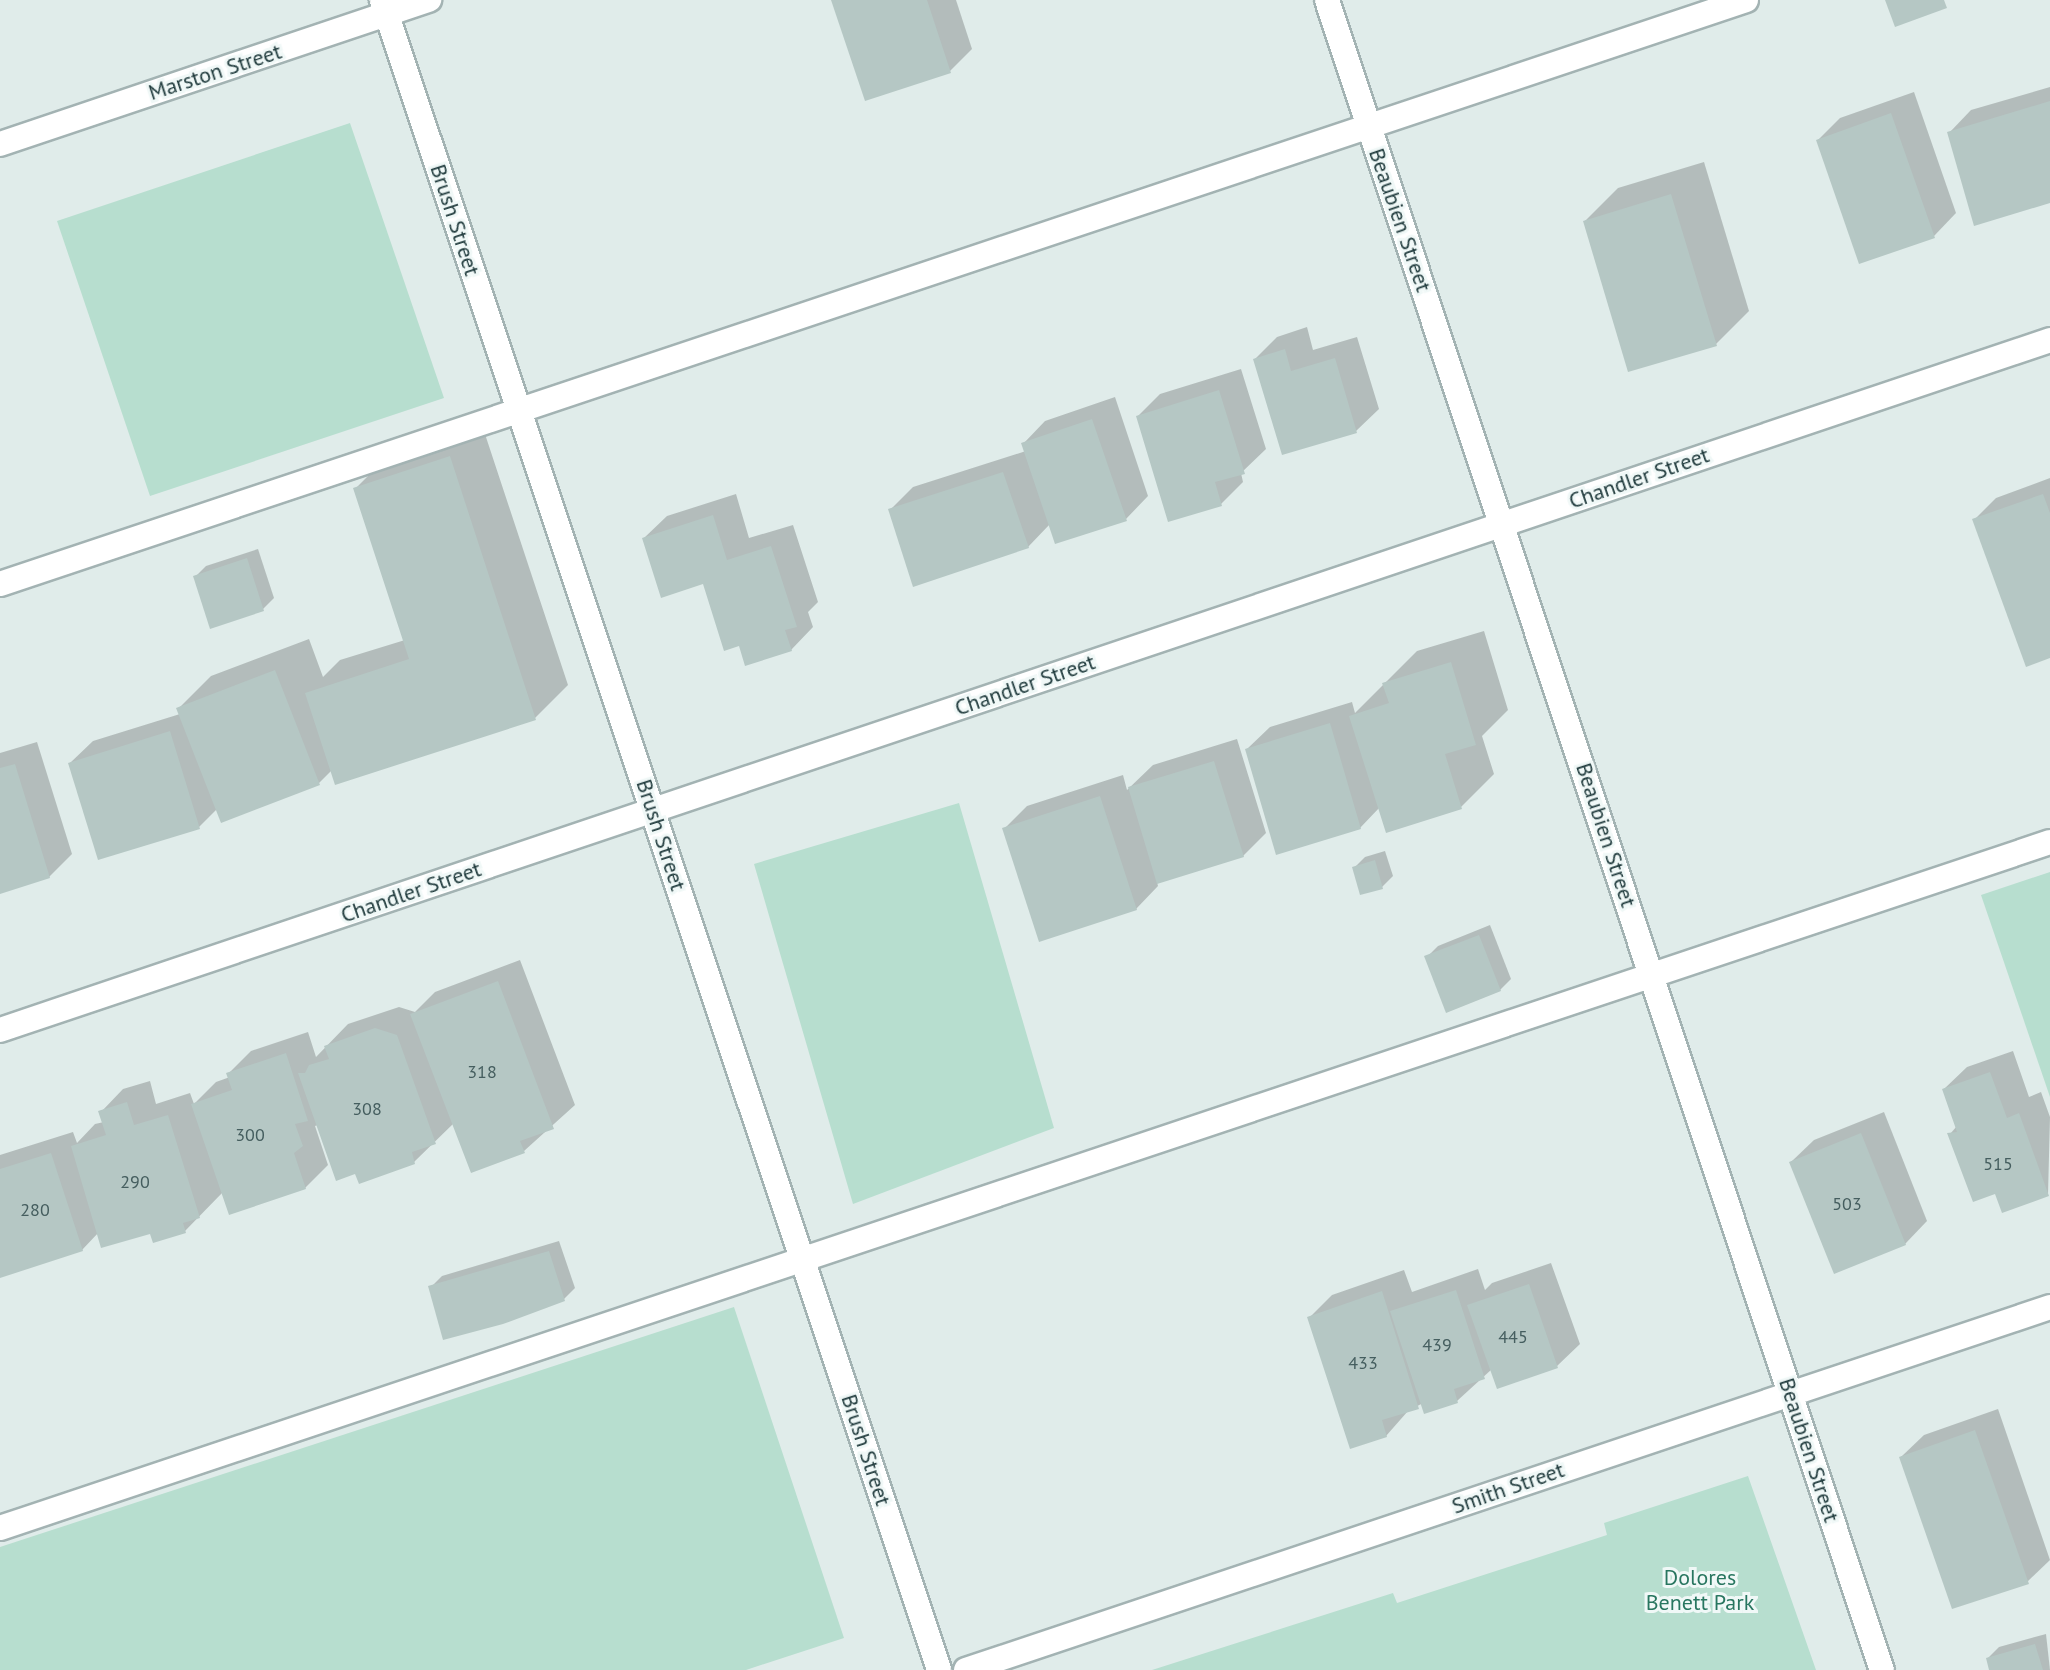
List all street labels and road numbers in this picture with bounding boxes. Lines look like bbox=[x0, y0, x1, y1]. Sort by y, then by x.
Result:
street label: Marston Street bbox=[145, 38, 285, 106]
street label: Beaubien Street bbox=[1363, 145, 1437, 295]
street label: Brush Street bbox=[425, 161, 485, 279]
street label: Chandler Street bbox=[1565, 442, 1713, 514]
street label: Chandler Street bbox=[951, 649, 1099, 721]
street label: Beaubien Street bbox=[1570, 760, 1642, 910]
street label: Brush Street bbox=[631, 776, 691, 894]
street label: Chandler Street bbox=[337, 856, 485, 928]
street label: Beaubien Street bbox=[1773, 1375, 1845, 1525]
street label: Brush Street bbox=[836, 1391, 896, 1509]
street label: Smith Street bbox=[1448, 1456, 1568, 1520]

